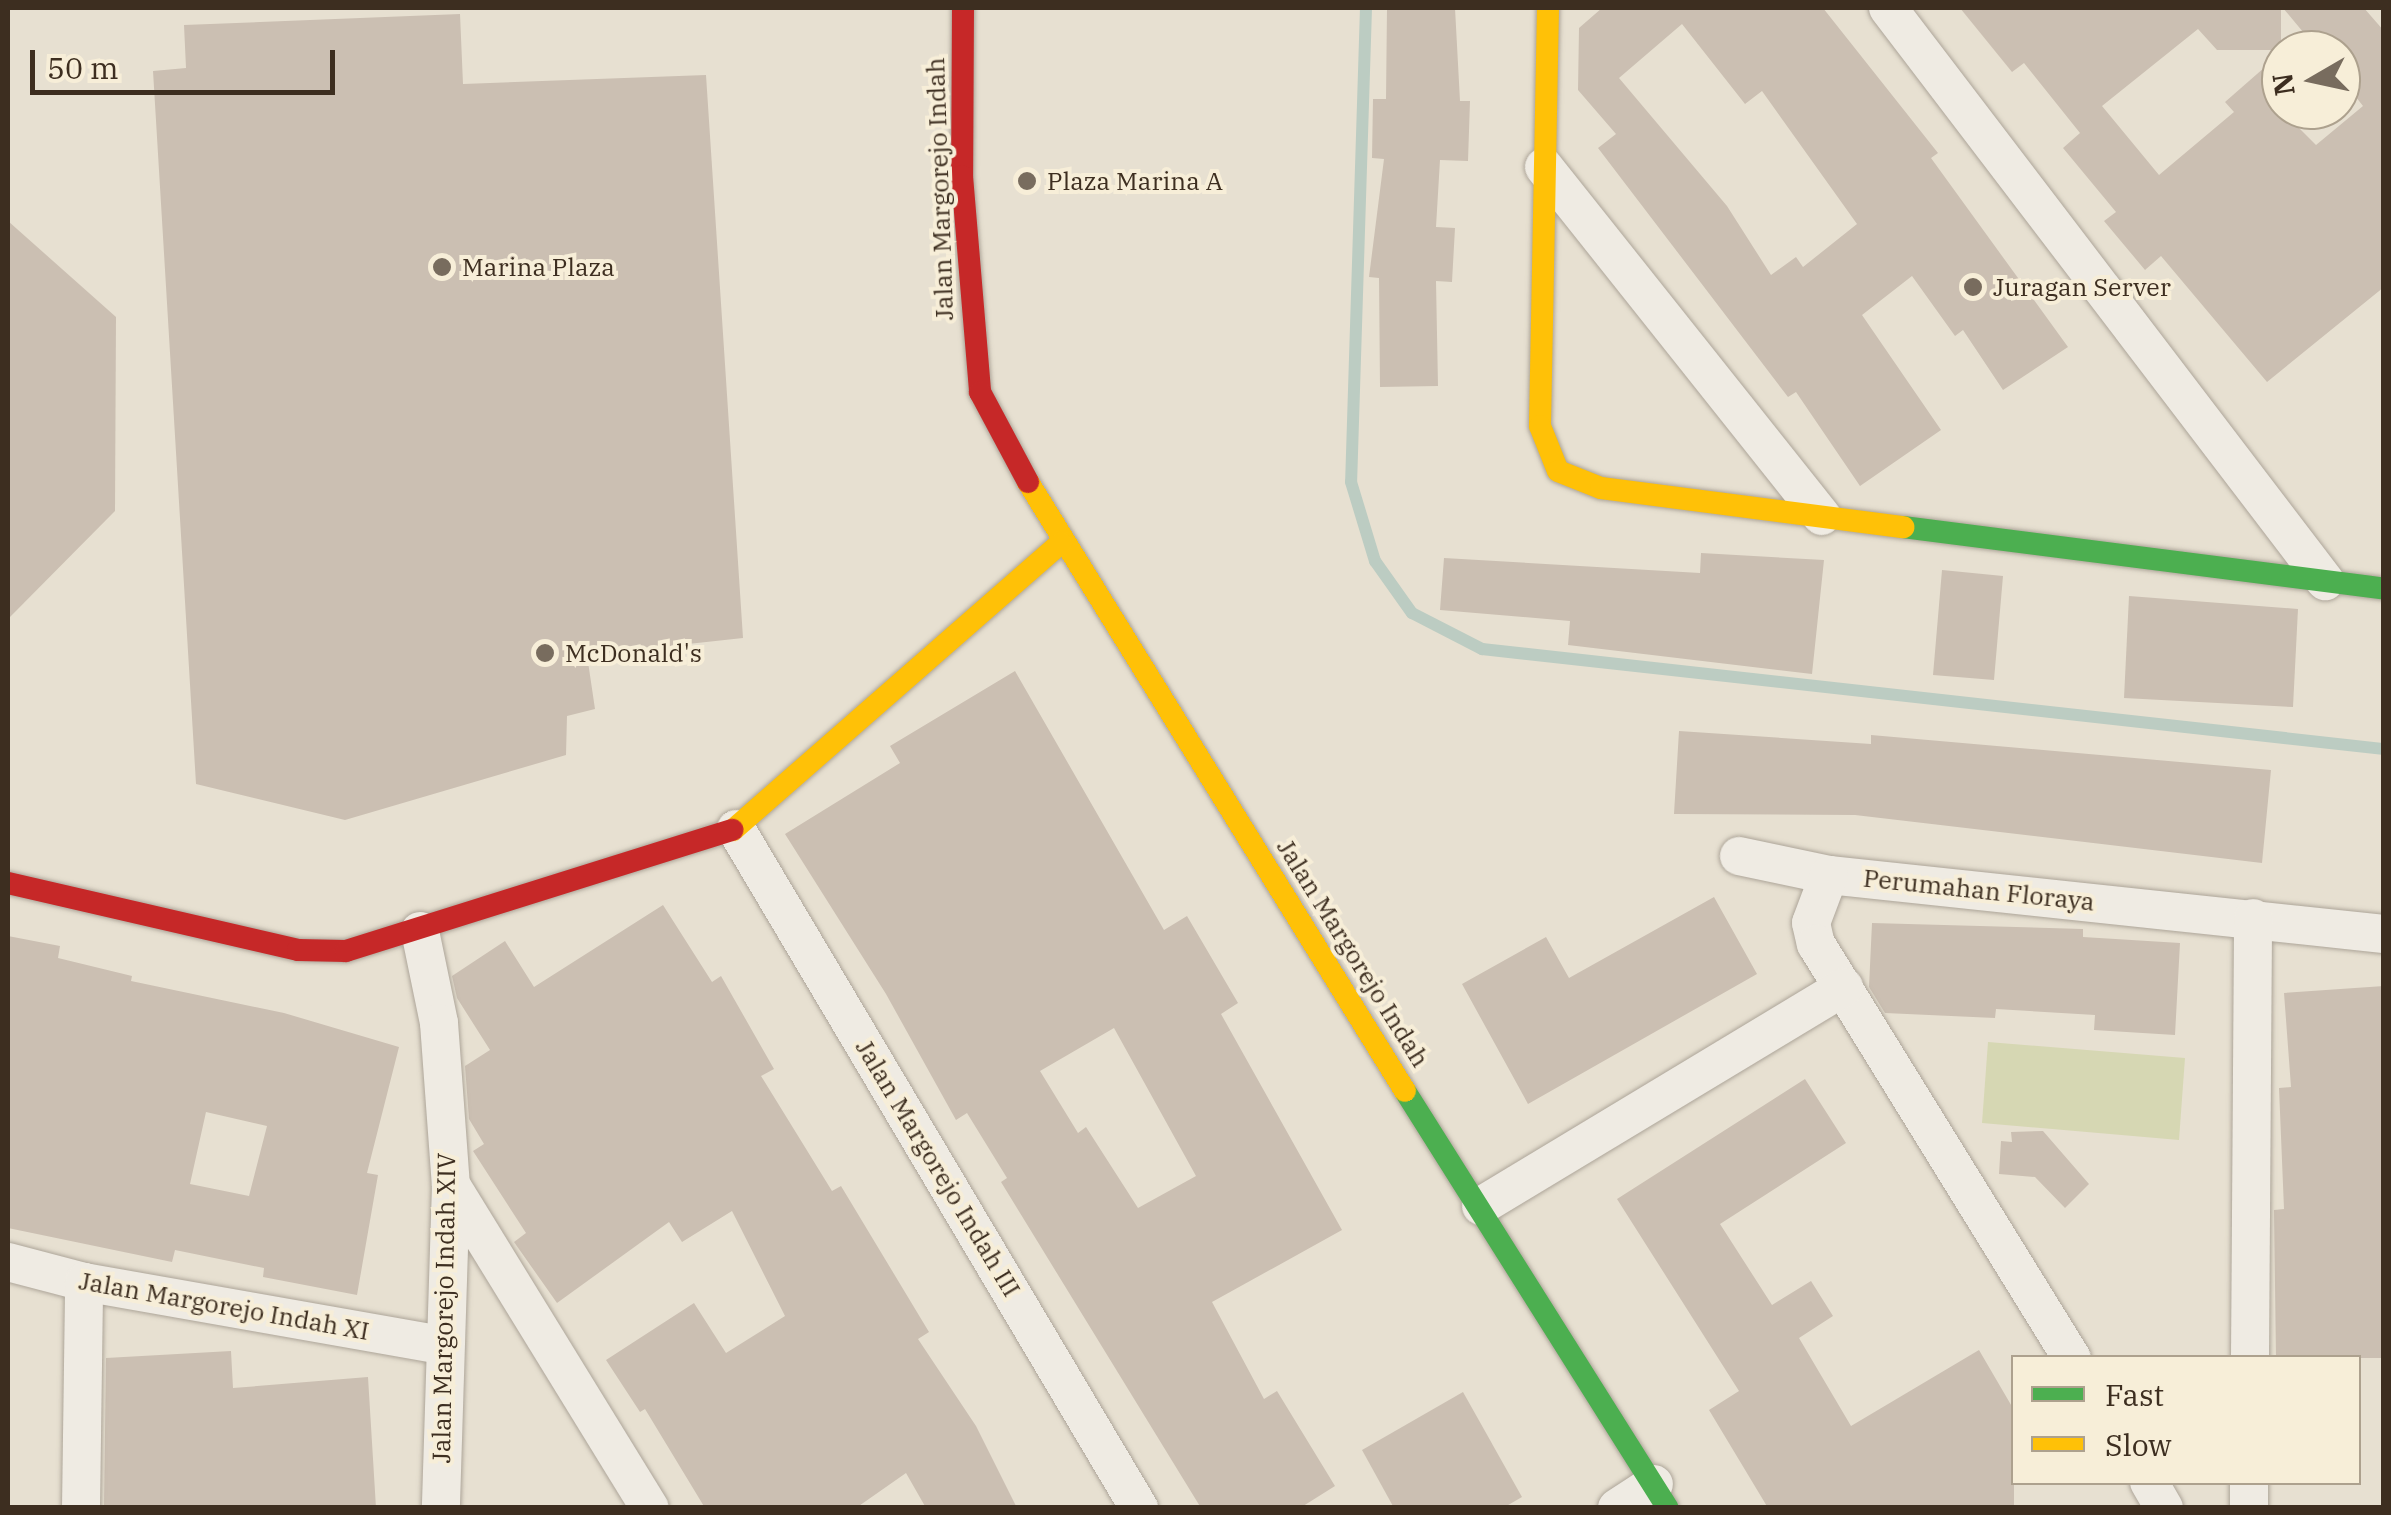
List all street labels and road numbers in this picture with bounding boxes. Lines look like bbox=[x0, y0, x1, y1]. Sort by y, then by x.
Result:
street label: Jalan Margorejo Indah bbox=[920, 57, 960, 321]
street label: Jalan Margorejo Indah bbox=[1271, 834, 1435, 1072]
street label: Perumahan Floraya bbox=[1862, 863, 2096, 917]
street label: Jalan Margorejo Indah III bbox=[849, 1034, 1027, 1302]
street label: Jalan Margorejo Indah XIV bbox=[426, 1152, 462, 1464]
street label: Jalan Margorejo Indah XI bbox=[77, 1266, 371, 1346]

